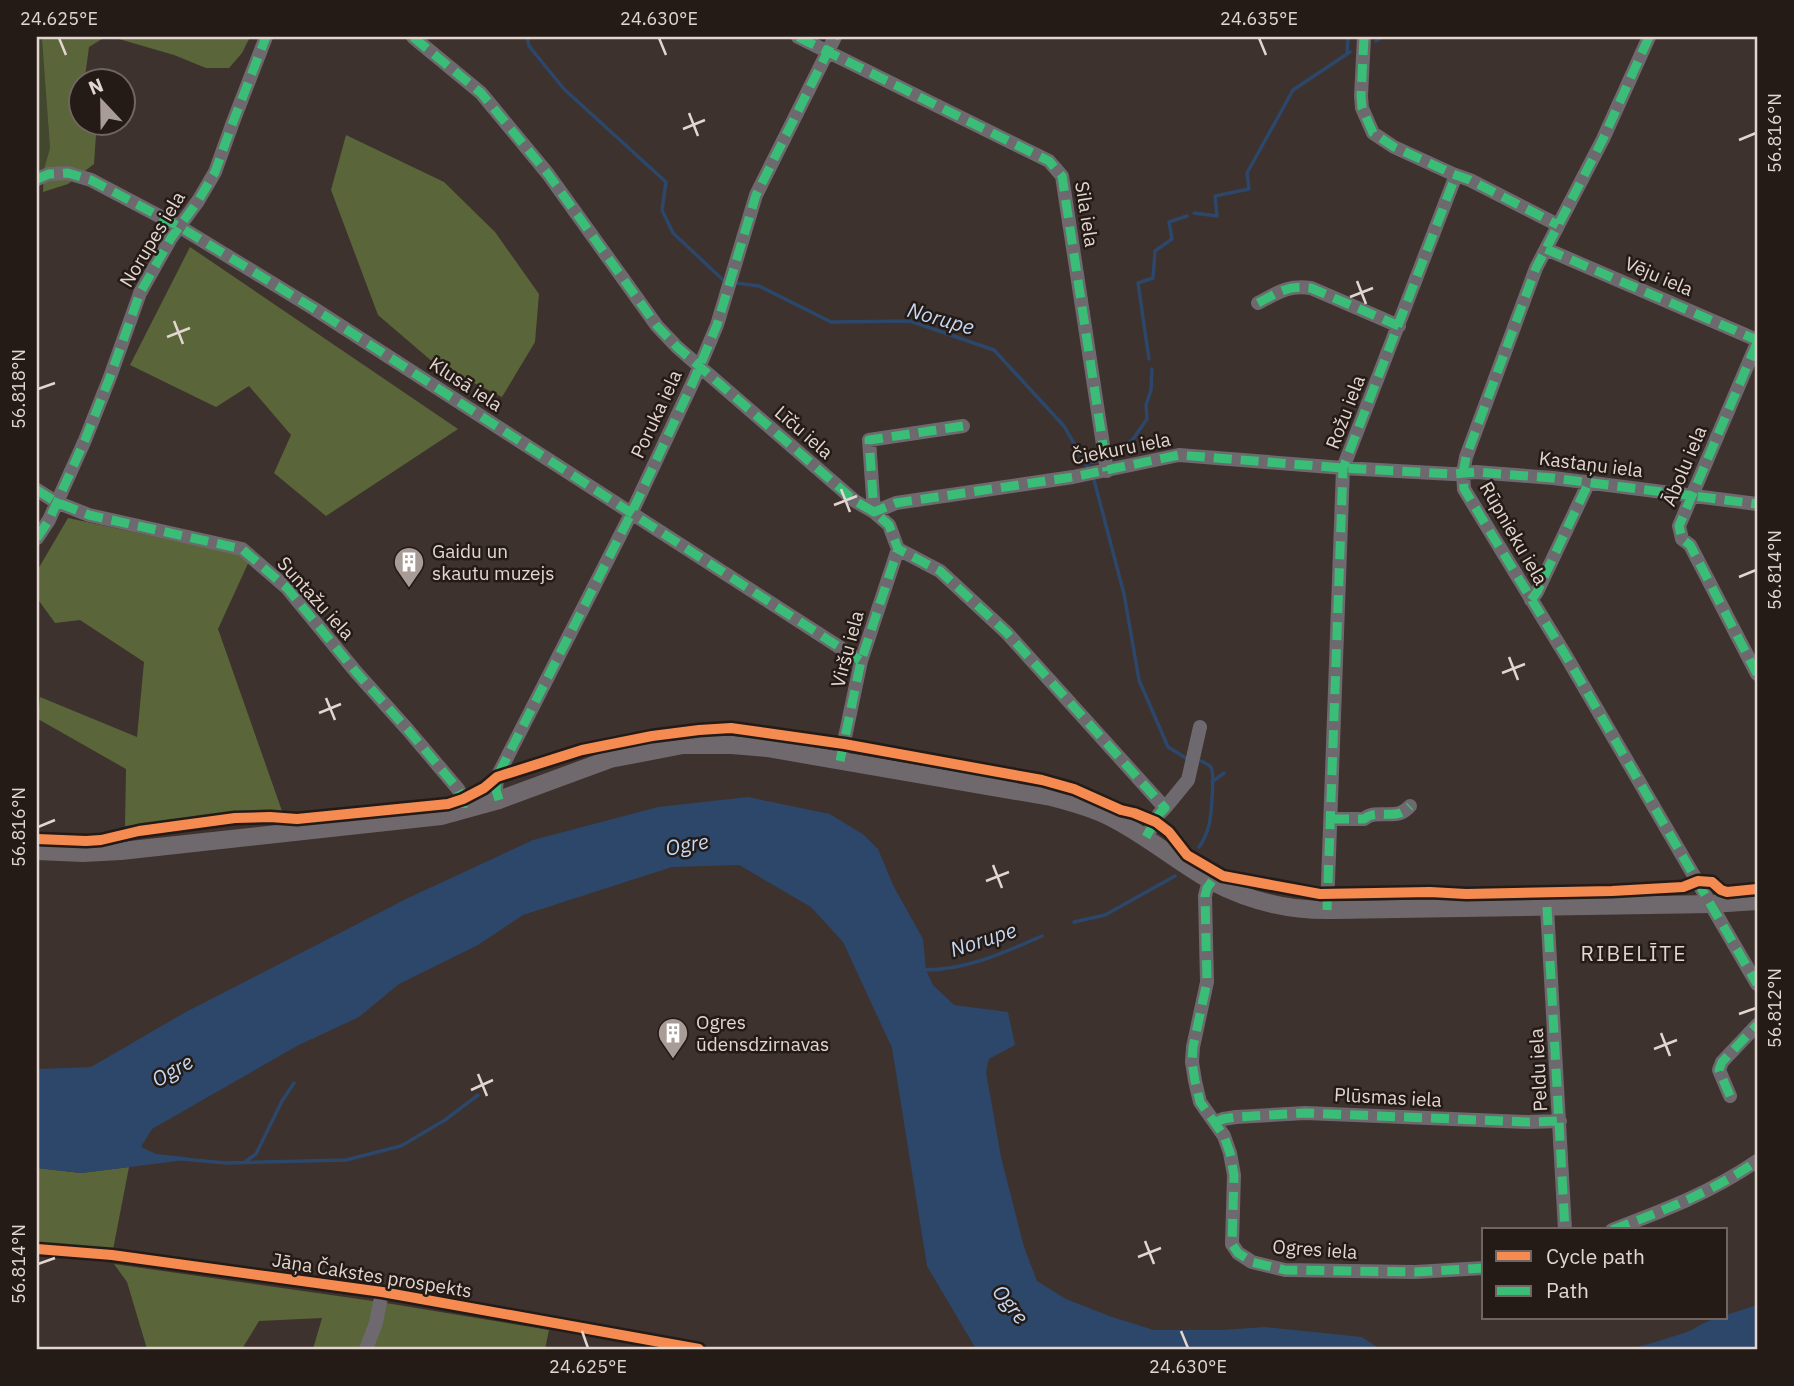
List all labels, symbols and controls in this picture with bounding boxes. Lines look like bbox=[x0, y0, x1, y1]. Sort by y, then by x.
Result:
text: 24.625°E bbox=[20, 7, 98, 30]
text: 24.630°E bbox=[620, 7, 698, 30]
text: 24.635°E bbox=[1220, 7, 1298, 30]
north arrow bbox=[66, 66, 136, 136]
text: N bbox=[85, 73, 107, 100]
text: 56.816°N bbox=[1763, 93, 1786, 173]
street label: Sila iela bbox=[1070, 179, 1104, 249]
street label: Norupes iela bbox=[114, 187, 190, 291]
street label: Vēju iela bbox=[1621, 251, 1697, 301]
water label: Norupe bbox=[904, 295, 978, 341]
text: 56.818°N bbox=[7, 349, 30, 429]
street label: Klusā iela bbox=[425, 351, 507, 417]
street label: Poruka iela bbox=[625, 366, 687, 462]
street label: Rožu iela bbox=[1320, 372, 1370, 452]
street label: Līču iela bbox=[770, 400, 838, 464]
street label: Ābolu iela bbox=[1656, 422, 1712, 510]
street label: Čiekuru iela bbox=[1069, 427, 1173, 469]
street label: Kastaņu iela bbox=[1538, 446, 1644, 482]
street label: Rūpnieku iela bbox=[1475, 477, 1553, 589]
text: 56.814°N bbox=[1763, 530, 1786, 610]
place label: Gaidu un skautu muzejs bbox=[432, 539, 555, 585]
building icon: Gaidu un skautu muzejs bbox=[392, 545, 426, 589]
street label: Suntažu iela bbox=[272, 551, 360, 645]
street label: Viršu iela bbox=[825, 608, 869, 690]
text: 56.816°N bbox=[7, 787, 30, 867]
water label: Ogre bbox=[663, 826, 711, 862]
water label: Norupe bbox=[946, 915, 1020, 963]
district label: RIBELĪTE bbox=[1581, 939, 1687, 967]
text: 56.812°N bbox=[1763, 968, 1786, 1048]
place label: Ogres ūdensdzirnavas bbox=[696, 1010, 829, 1056]
building icon: Ogres ūdensdzirnavas bbox=[656, 1016, 690, 1060]
street label: Peldu iela bbox=[1524, 1028, 1552, 1112]
water label: Ogre bbox=[146, 1047, 198, 1093]
street label: Plūsmas iela bbox=[1334, 1082, 1442, 1112]
text: 56.814°N bbox=[7, 1224, 30, 1304]
legend bbox=[1482, 1228, 1728, 1320]
street label: Ogres iela bbox=[1272, 1234, 1358, 1264]
text: Cycle path bbox=[1546, 1242, 1645, 1270]
street label: Jāņa Čakstes prospekts bbox=[270, 1247, 474, 1303]
text: Path bbox=[1546, 1276, 1589, 1304]
water label: Ogre bbox=[987, 1278, 1036, 1330]
text: 24.625°E bbox=[549, 1355, 627, 1378]
text: 24.630°E bbox=[1149, 1355, 1227, 1378]

